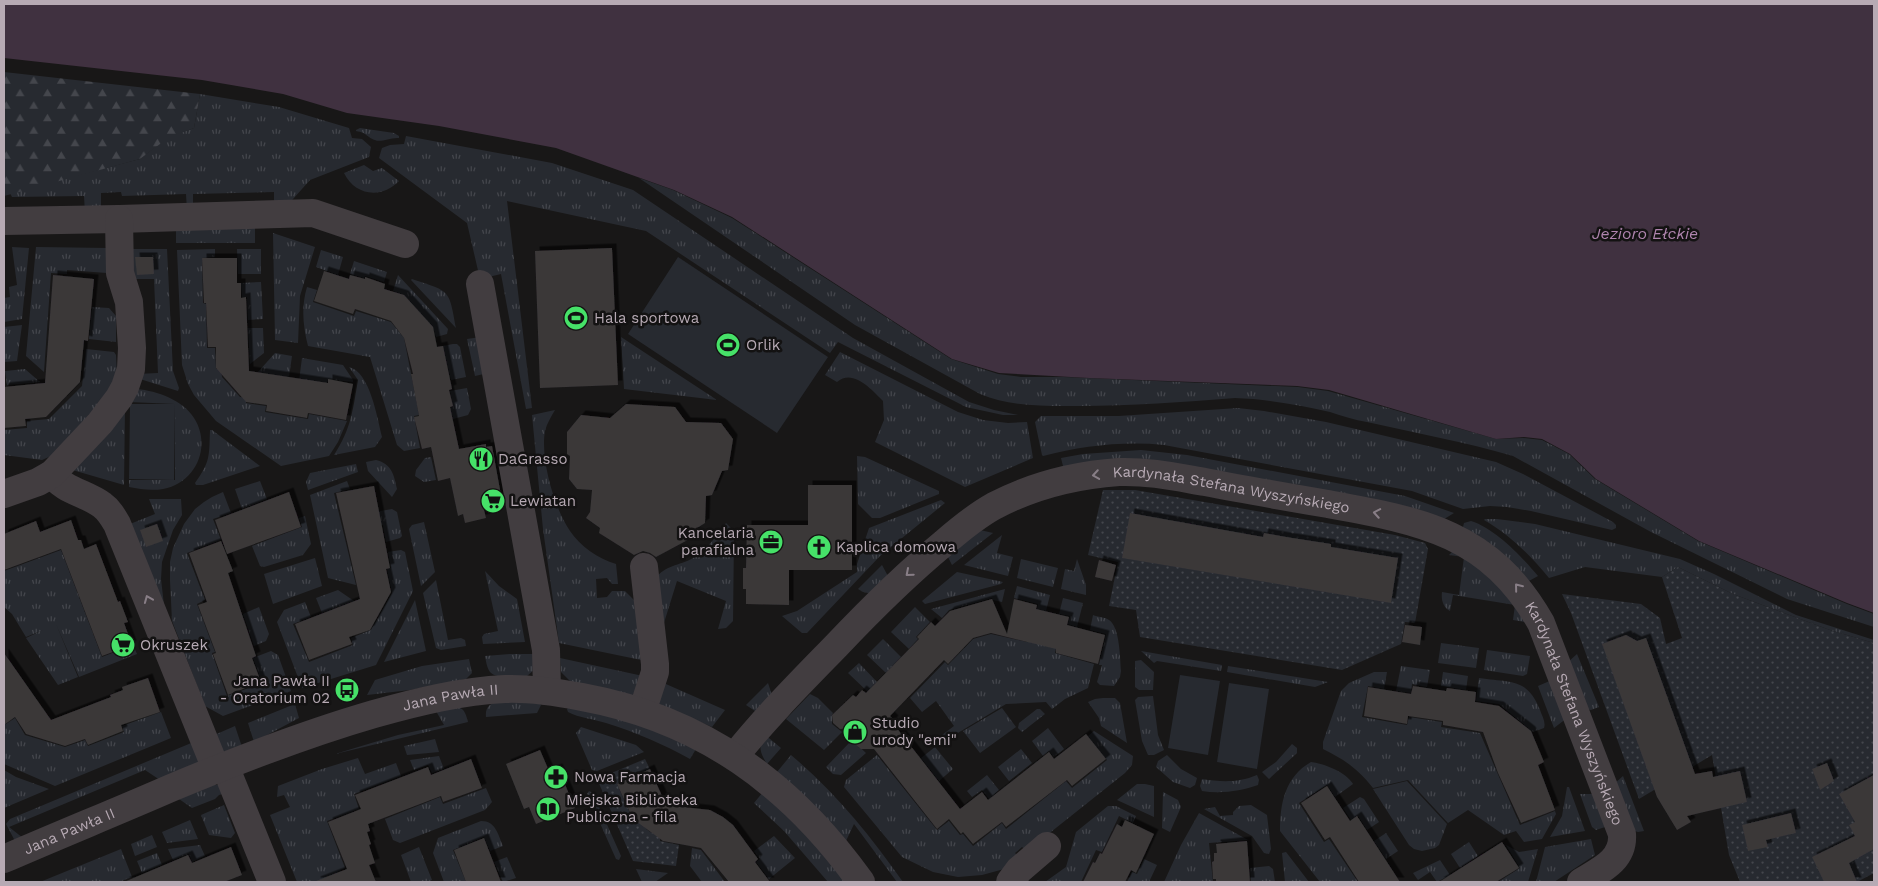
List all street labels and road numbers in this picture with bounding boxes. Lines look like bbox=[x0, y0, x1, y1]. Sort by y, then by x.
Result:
street label: Kardynała Stefana Wyszyńskiego bbox=[1112, 463, 1351, 517]
street label: Kardynała Stefana Wyszyńskiego bbox=[1521, 598, 1627, 828]
street label: Jana Pawła II bbox=[401, 680, 499, 715]
street label: Jana Pawła II bbox=[21, 804, 118, 858]

